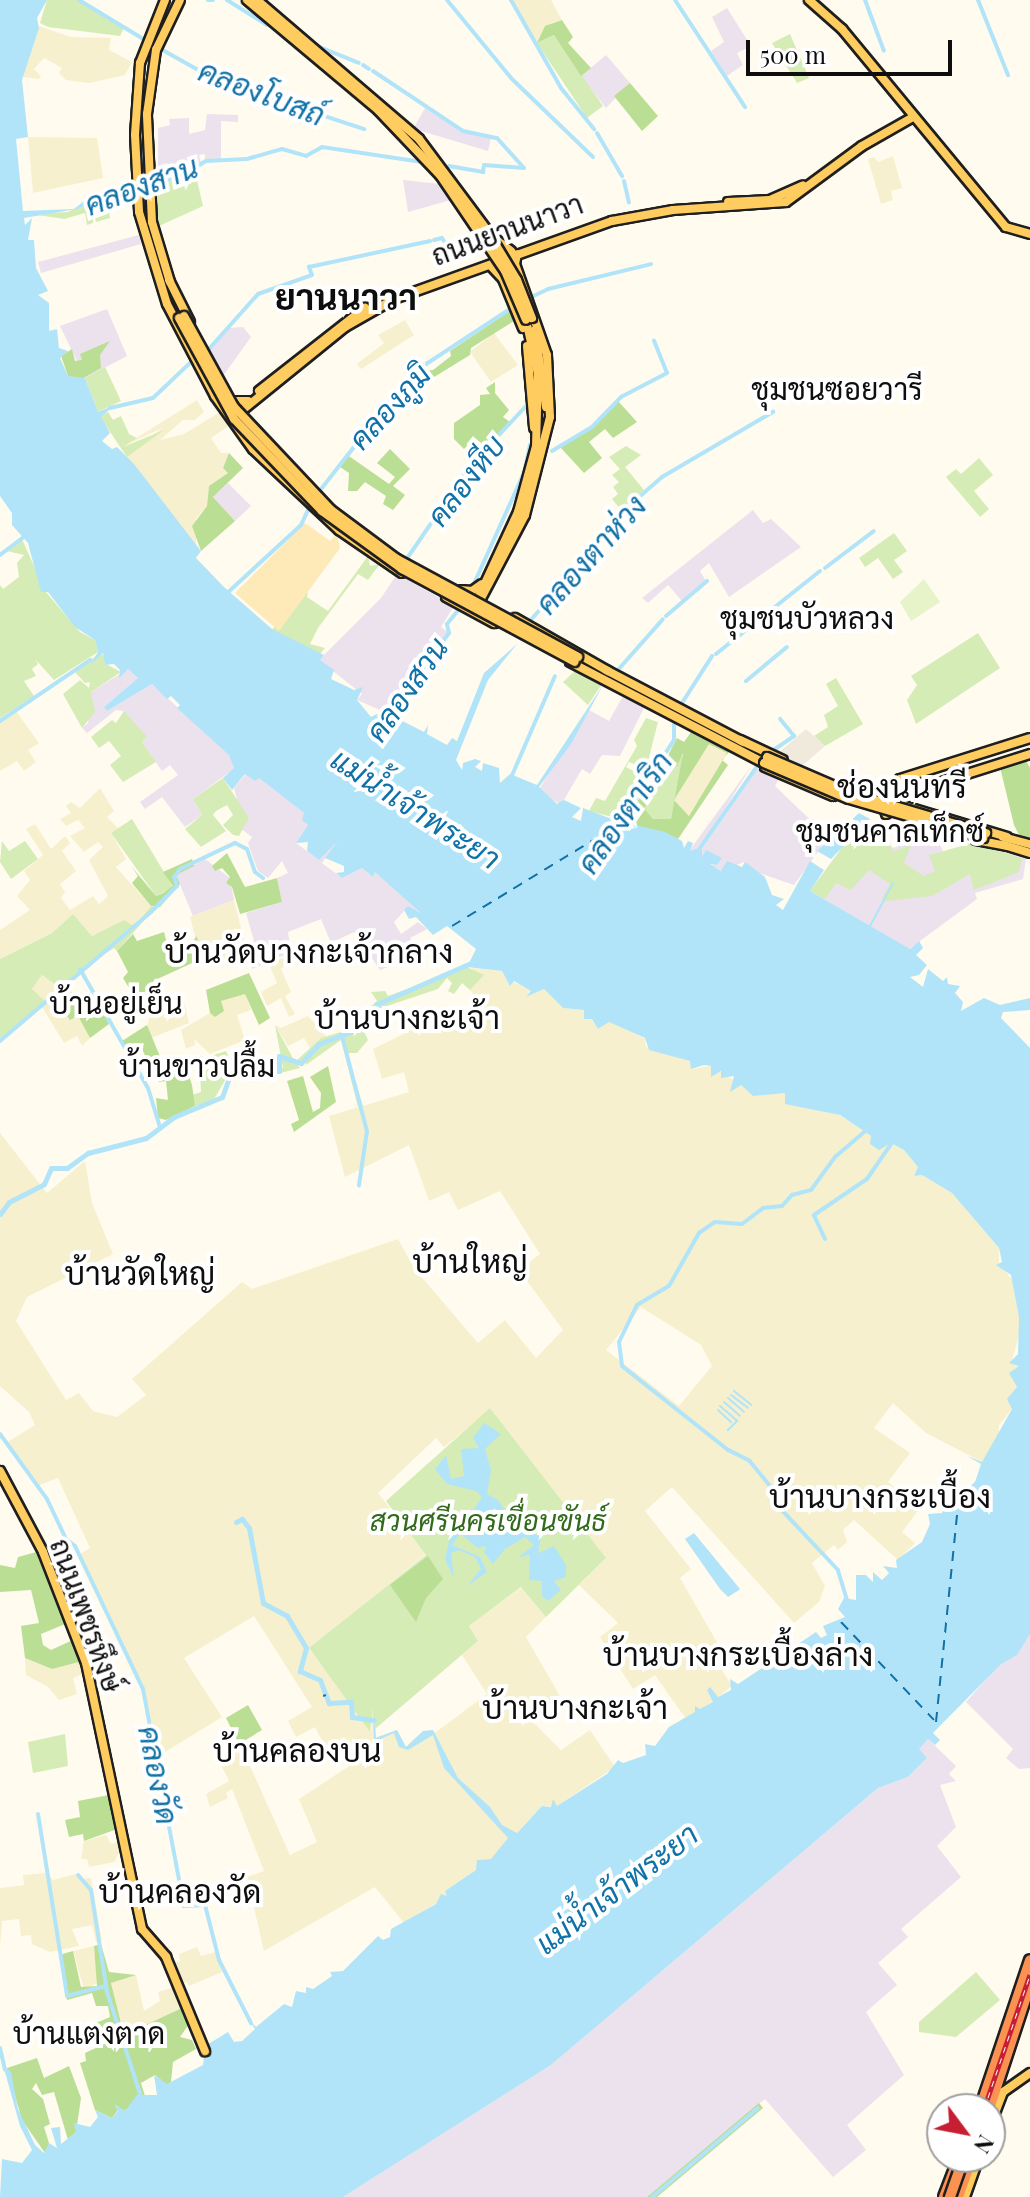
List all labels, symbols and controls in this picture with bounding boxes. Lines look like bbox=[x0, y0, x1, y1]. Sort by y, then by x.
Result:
scale bar bbox=[750, 24, 956, 74]
text: 500 m bbox=[760, 38, 826, 70]
water label: คลองโบสถ์ bbox=[194, 51, 330, 133]
water label: คลองสาน bbox=[80, 148, 202, 222]
street label: ถนนยานนาวา bbox=[427, 186, 587, 272]
district label: ยานนาวา bbox=[275, 274, 417, 318]
water label: คลองภูมิ bbox=[341, 356, 437, 456]
district label: ชุมชนซอยวารี bbox=[751, 370, 923, 406]
water label: คลองหีบ bbox=[418, 427, 512, 533]
water label: คลองตาห่วง bbox=[527, 487, 653, 621]
district label: ชุมชนบัวหลวง bbox=[720, 599, 894, 635]
water label: คลองสวน bbox=[357, 630, 455, 748]
water label: แม่น้ำเจ้าพระยา bbox=[325, 740, 507, 876]
water label: คลองตาเริก bbox=[569, 744, 679, 880]
district label: ช่องนนทรี bbox=[837, 766, 967, 804]
district label: ชุมชนคาลเท็กซ์ bbox=[796, 812, 984, 848]
district label: บ้านวัดบางกะเจ้ากลาง bbox=[165, 931, 453, 969]
district label: บ้านอยู่เย็น bbox=[49, 984, 183, 1020]
district label: บ้านบางกะเจ้า bbox=[314, 997, 500, 1035]
district label: บ้านขาวปลื้ม bbox=[119, 1047, 275, 1083]
district label: บ้านใหญ่ bbox=[412, 1241, 528, 1279]
district label: บ้านวัดใหญ่ bbox=[65, 1253, 215, 1291]
district label: บ้านบางกระเบื้อง bbox=[769, 1476, 991, 1514]
park label: สวนศรีนครเขื่อนขันธ์ bbox=[370, 1503, 606, 1537]
street label: ถนนเพชรหึงษ์ bbox=[44, 1534, 130, 1696]
district label: บ้านบางกระเบื้องล่าง bbox=[603, 1634, 873, 1672]
district label: บ้านบางกะเจ้า bbox=[482, 1687, 668, 1725]
water label: คลองวัด bbox=[132, 1723, 186, 1827]
district label: บ้านคลองบน bbox=[213, 1730, 381, 1768]
water label: แม่น้ำเจ้าพระยา bbox=[528, 1815, 704, 1961]
district label: บ้านคลองวัด bbox=[98, 1871, 262, 1909]
district label: บ้านแตงตาด bbox=[13, 2014, 165, 2050]
north arrow bbox=[926, 2093, 1006, 2173]
text: N bbox=[968, 2130, 1002, 2159]

